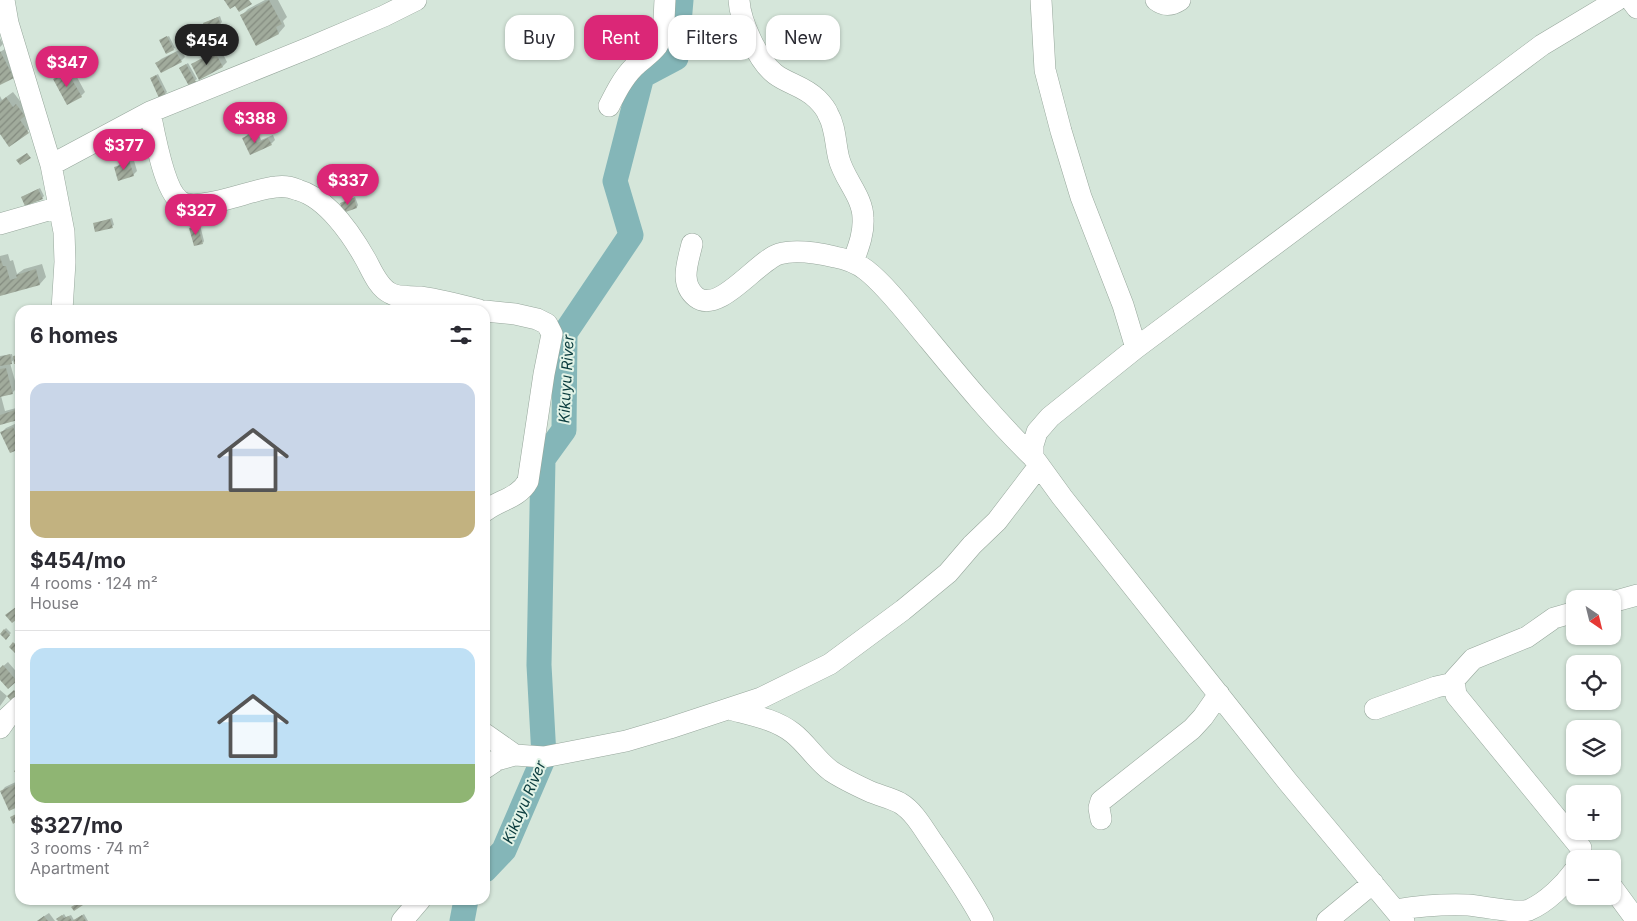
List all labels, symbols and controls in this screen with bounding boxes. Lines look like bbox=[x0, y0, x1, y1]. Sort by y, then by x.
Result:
chip: Buy bbox=[505, 15, 574, 60]
chip: Rent bbox=[584, 15, 658, 60]
chip: Filters bbox=[668, 15, 756, 60]
chip: New bbox=[766, 15, 840, 60]
pin: $454 bbox=[177, 23, 237, 66]
text: $454 bbox=[186, 30, 228, 50]
pin: $347 bbox=[37, 46, 97, 88]
text: $347 bbox=[47, 52, 87, 72]
pin: $388 bbox=[225, 102, 285, 144]
text: $388 bbox=[234, 108, 276, 128]
pin: $377 bbox=[94, 128, 154, 171]
text: $377 bbox=[104, 135, 144, 155]
pin: $337 bbox=[318, 164, 378, 206]
text: $337 bbox=[328, 170, 368, 190]
pin: $327 bbox=[166, 194, 226, 236]
text: $327 bbox=[176, 200, 216, 220]
icon: filters bbox=[447, 321, 475, 349]
text: 6 homes bbox=[30, 323, 118, 348]
water label: Kikuyu River bbox=[554, 334, 578, 424]
icon: home bbox=[208, 415, 298, 505]
text: $454/mo bbox=[30, 548, 126, 573]
text: 4 rooms · 124 m² bbox=[30, 573, 158, 593]
north arrow bbox=[1566, 590, 1621, 645]
map controls bbox=[1566, 590, 1621, 905]
text: House bbox=[30, 593, 79, 613]
button: locate bbox=[1566, 655, 1621, 710]
icon: home bbox=[208, 681, 298, 771]
button: layers bbox=[1566, 720, 1621, 775]
water label: Kikuyu River bbox=[498, 757, 550, 846]
button: + bbox=[1566, 785, 1621, 840]
text: $327/mo bbox=[30, 813, 123, 838]
text: 3 rooms · 74 m² bbox=[30, 838, 149, 858]
button: − bbox=[1566, 850, 1621, 905]
text: Apartment bbox=[30, 858, 110, 878]

